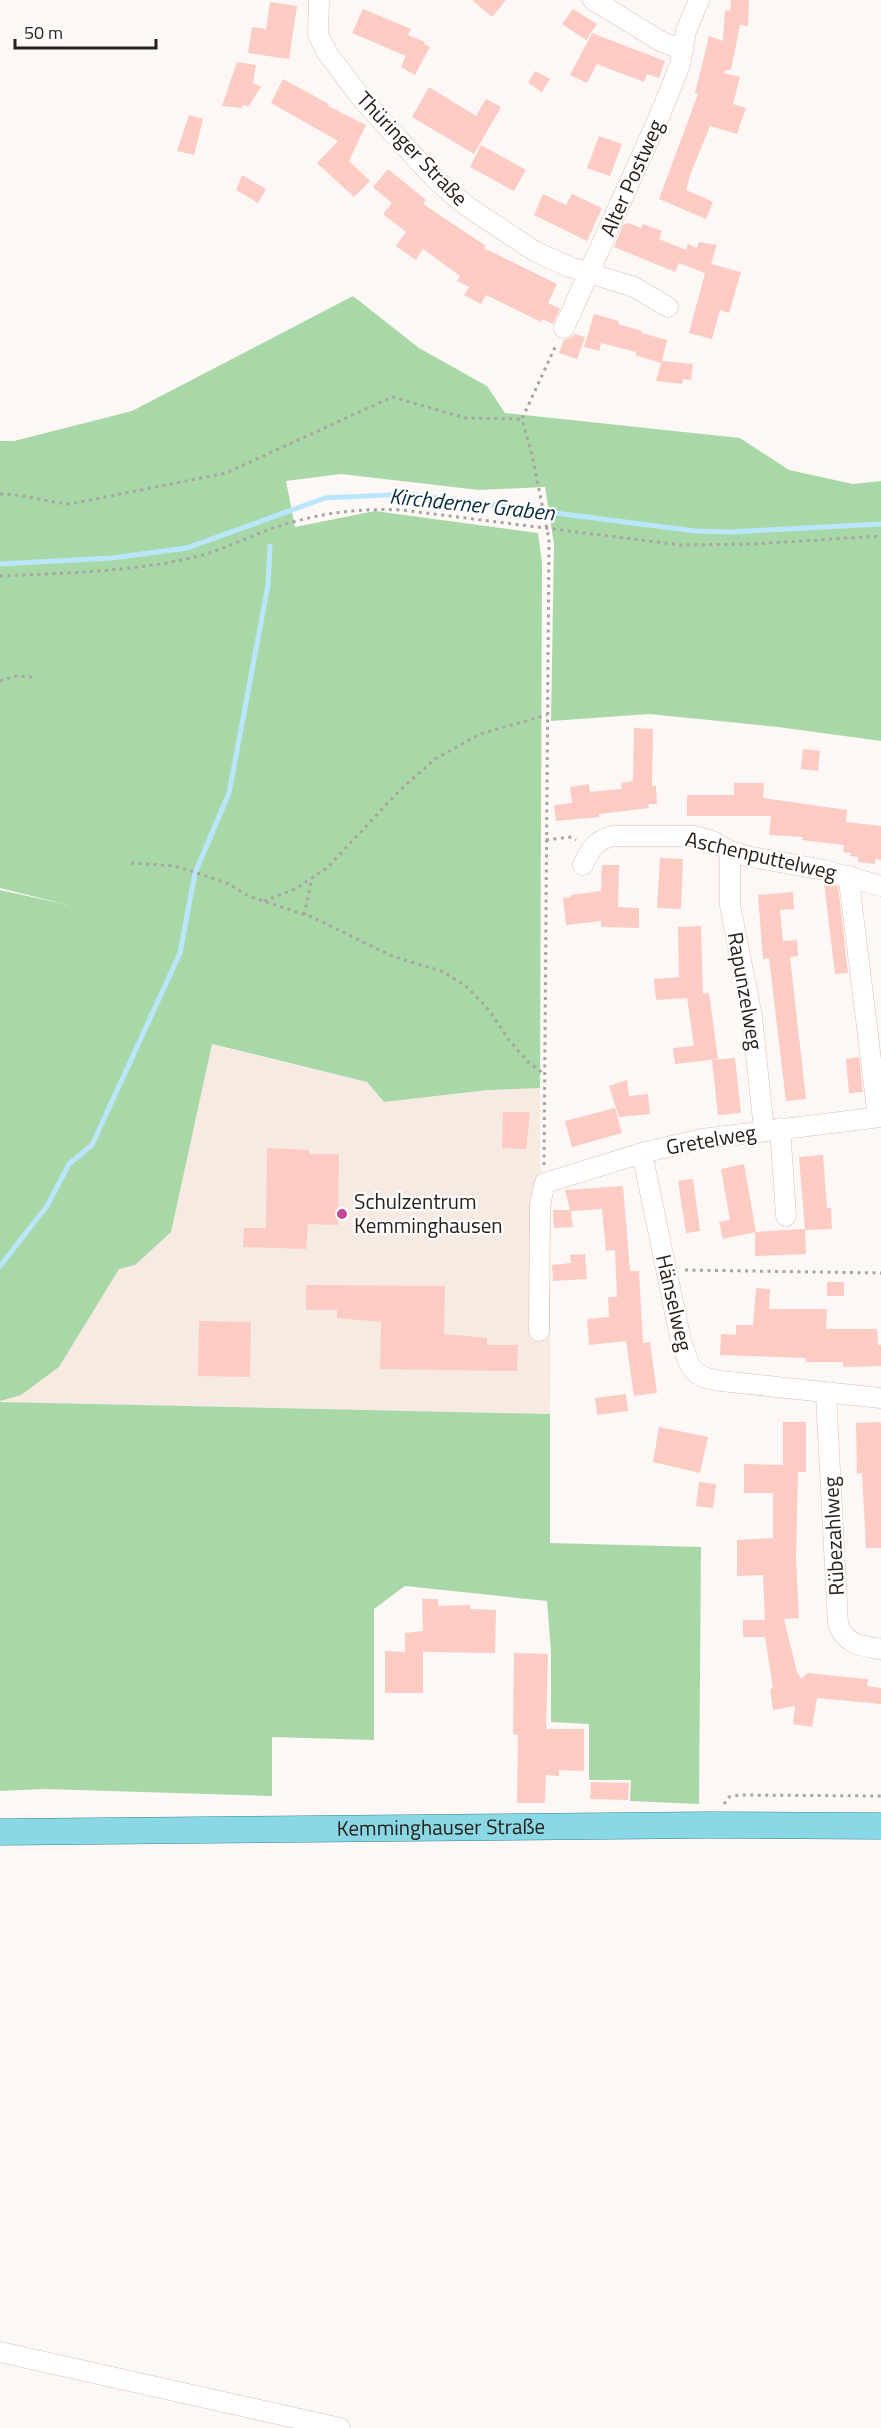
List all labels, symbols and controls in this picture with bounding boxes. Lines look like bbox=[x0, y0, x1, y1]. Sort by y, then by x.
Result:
scale bar bbox=[15, 12, 156, 50]
text: 50 m bbox=[24, 19, 63, 46]
street label: Thüringer Straße bbox=[349, 84, 476, 213]
street label: Alter Postweg bbox=[591, 114, 671, 241]
water label: Kirchderner Graben bbox=[388, 478, 557, 530]
street label: Aschenputtelweg bbox=[682, 822, 840, 888]
street label: Rapunzelweg bbox=[720, 929, 772, 1052]
street label: Gretelweg bbox=[663, 1115, 758, 1163]
place label: Schulzentrum Kemminghausen bbox=[354, 1185, 503, 1241]
marker: Schulzentrum Kemminghausen bbox=[335, 1207, 349, 1221]
street label: Hänselweg bbox=[648, 1251, 702, 1355]
street label: Rübezahlweg bbox=[814, 1476, 852, 1596]
street label: Kemminghauser Straße bbox=[337, 1810, 545, 1844]

